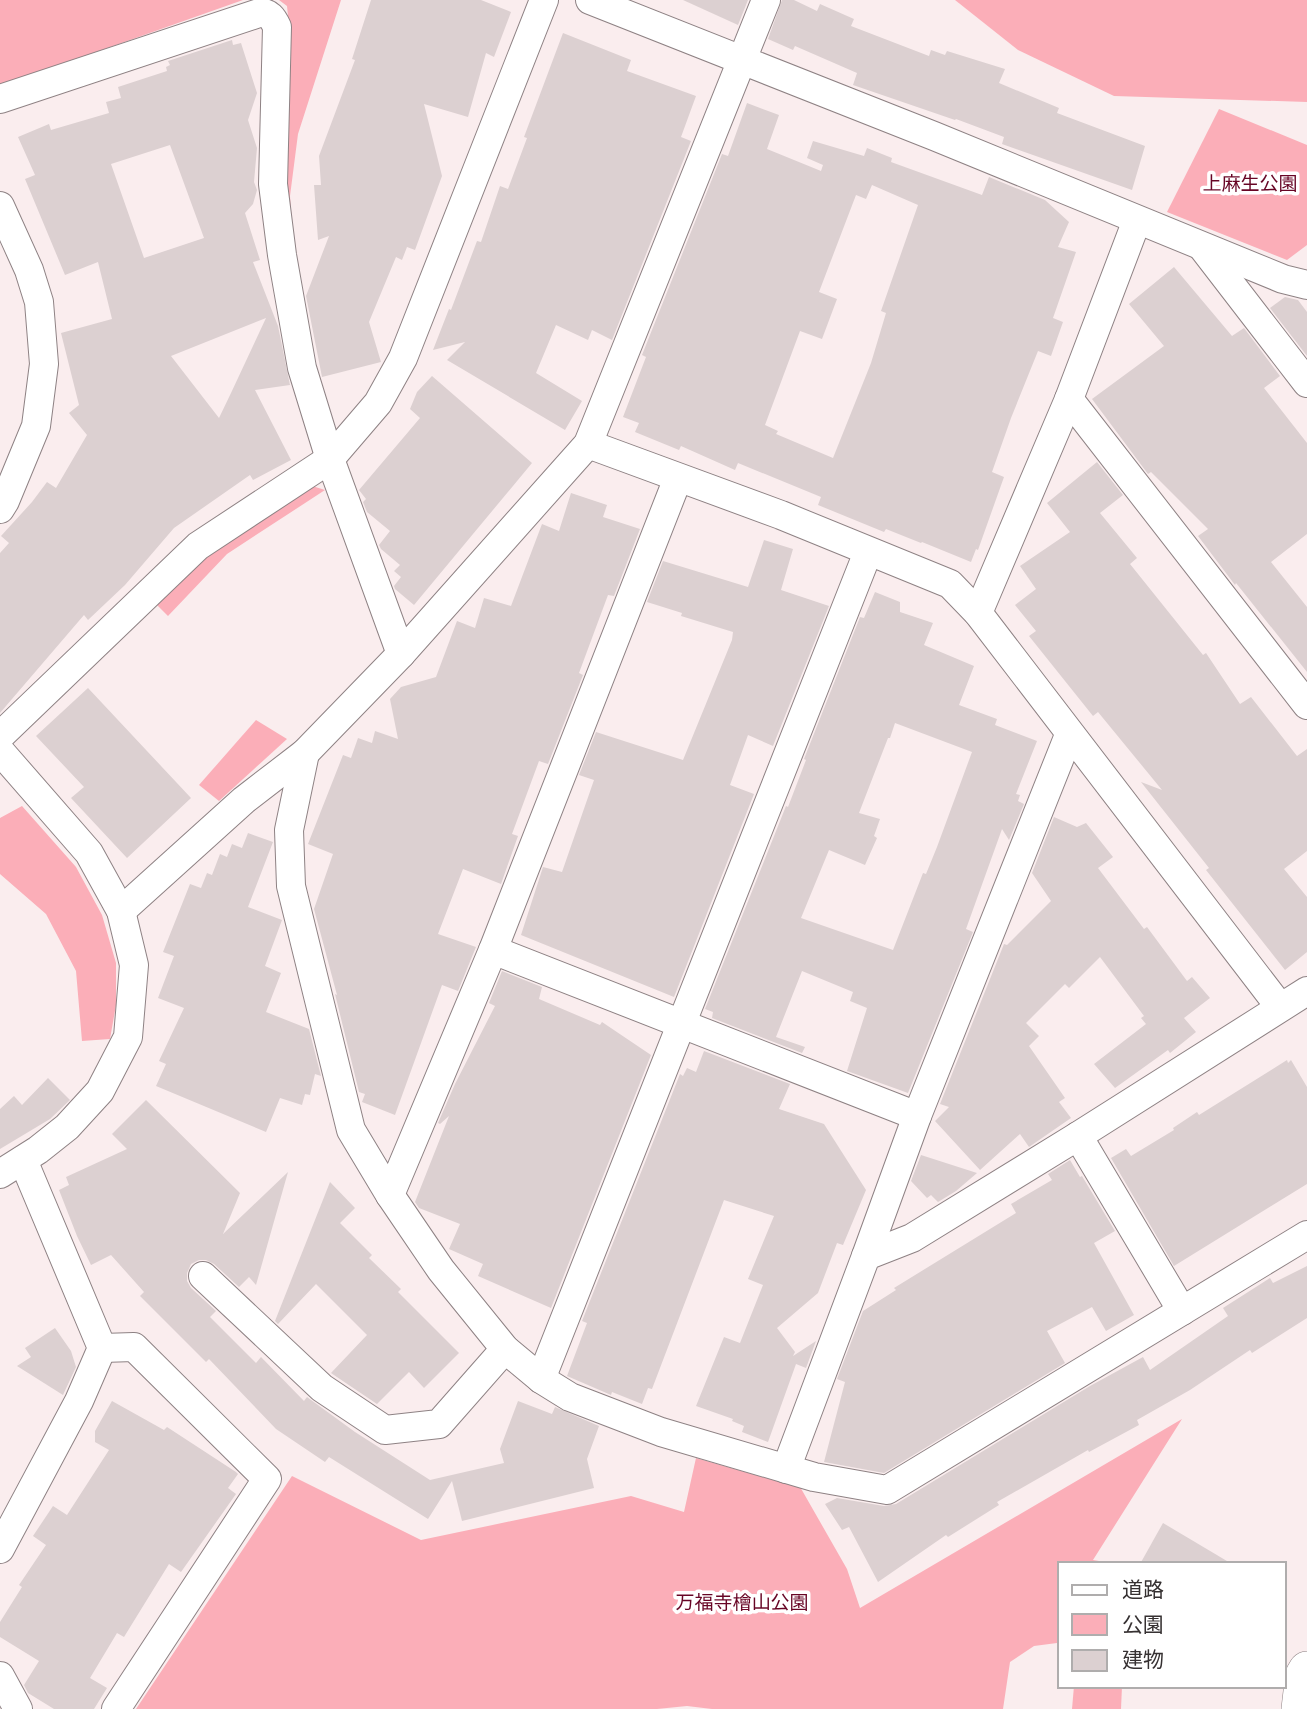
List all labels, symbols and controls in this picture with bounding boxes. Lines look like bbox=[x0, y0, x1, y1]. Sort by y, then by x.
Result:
park label: 上麻生公園 bbox=[1202, 172, 1298, 195]
legend bbox=[1058, 1562, 1286, 1688]
text: 道路 bbox=[1122, 1577, 1164, 1603]
park label: 万福寺檜山公園 bbox=[675, 1591, 809, 1614]
text: 公園 bbox=[1122, 1612, 1164, 1638]
text: 建物 bbox=[1122, 1647, 1164, 1673]

